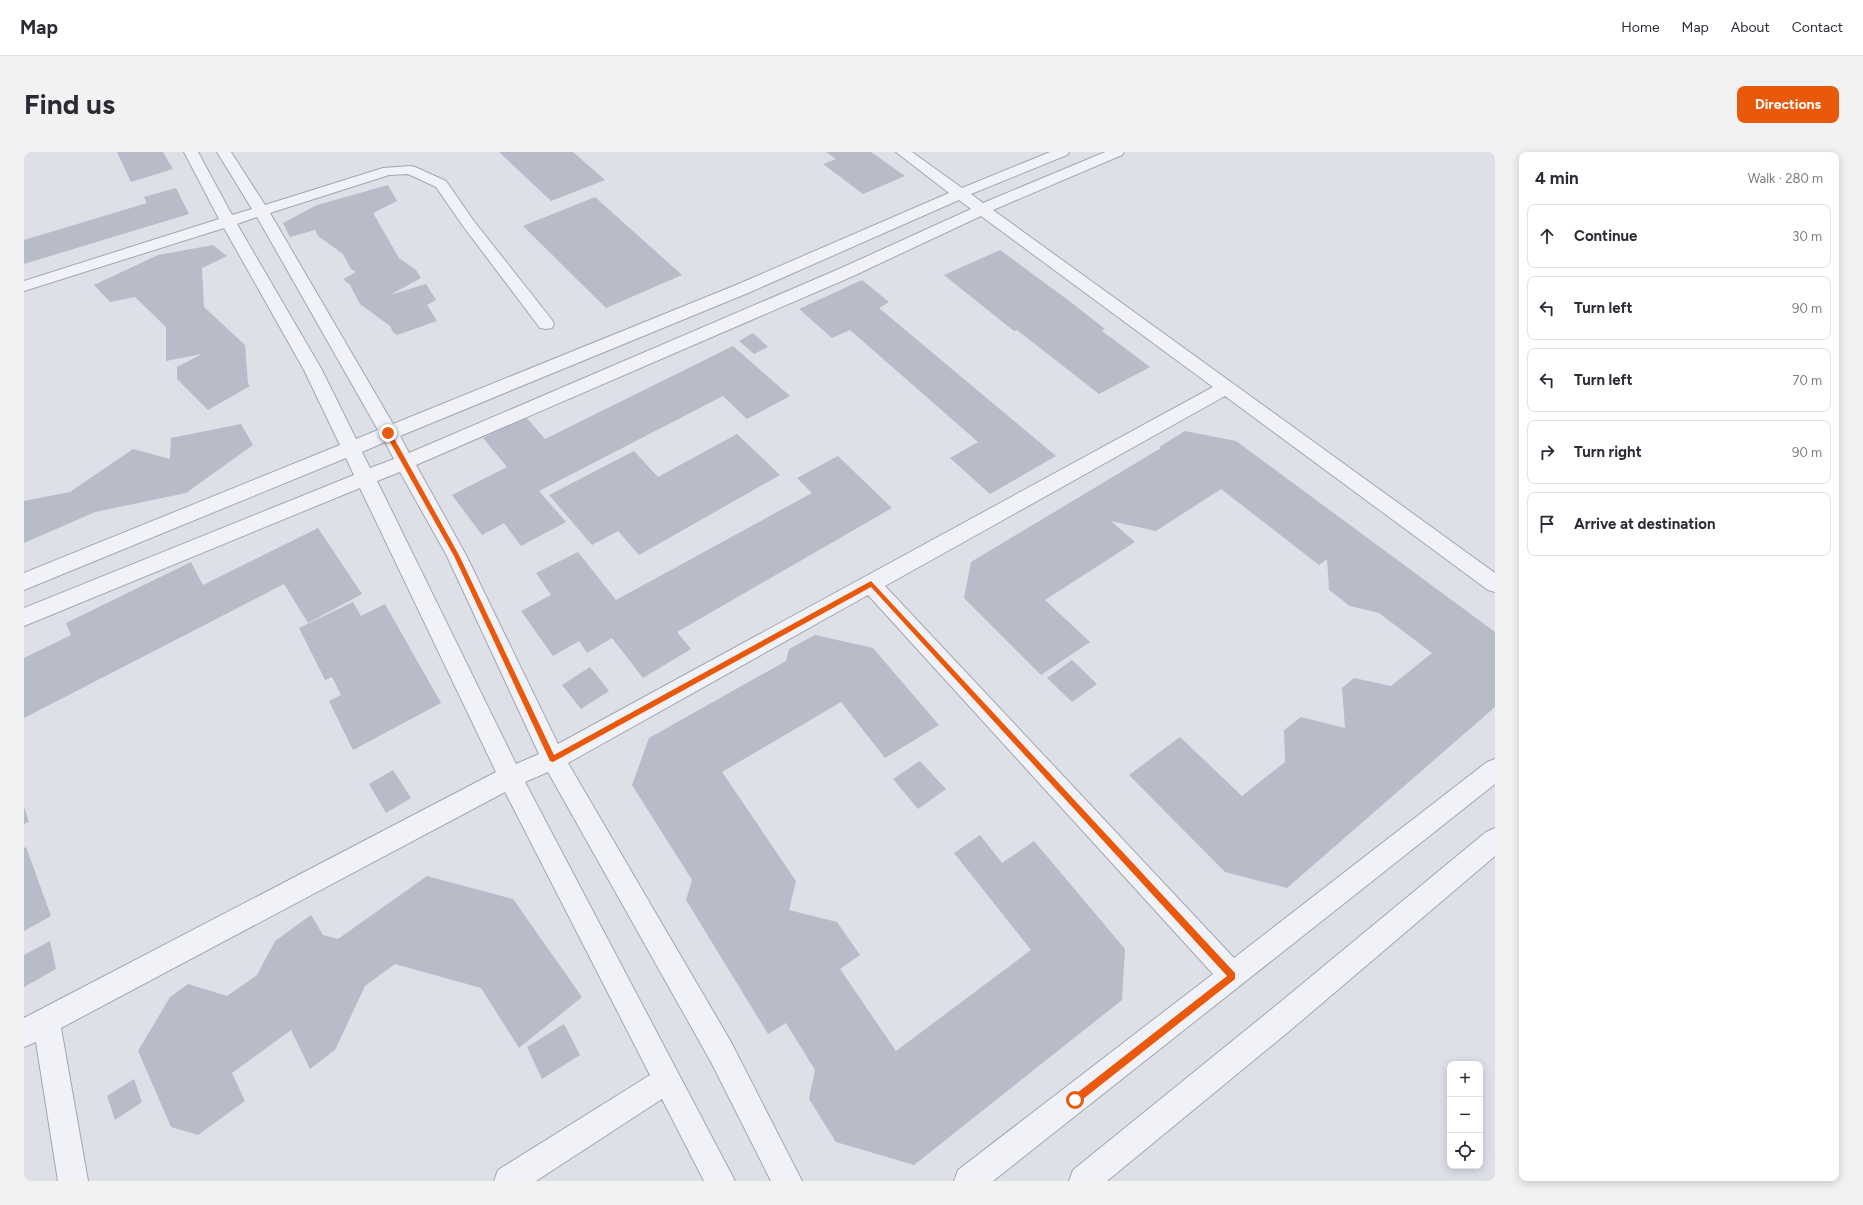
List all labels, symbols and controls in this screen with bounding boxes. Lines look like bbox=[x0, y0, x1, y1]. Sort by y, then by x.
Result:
text: Map bbox=[20, 16, 58, 39]
text: Home bbox=[1621, 19, 1660, 36]
text: Map bbox=[1682, 19, 1709, 36]
text: About bbox=[1731, 19, 1770, 36]
text: Contact bbox=[1792, 19, 1843, 36]
button: Directions bbox=[1737, 86, 1839, 123]
text: Find us bbox=[24, 87, 115, 121]
text: 4 min bbox=[1535, 168, 1579, 188]
text: Walk · 280 m bbox=[1748, 171, 1823, 186]
icon: ahead bbox=[1536, 225, 1558, 247]
text: Continue bbox=[1574, 227, 1637, 245]
text: 30 m bbox=[1792, 229, 1822, 244]
icon: left bbox=[1536, 297, 1558, 319]
text: Turn left bbox=[1574, 299, 1632, 317]
text: 90 m bbox=[1792, 301, 1822, 316]
icon: left bbox=[1536, 369, 1558, 391]
text: Turn left bbox=[1574, 371, 1632, 389]
text: 70 m bbox=[1792, 373, 1822, 388]
route end bbox=[379, 424, 397, 442]
icon: right bbox=[1536, 441, 1558, 463]
text: Turn right bbox=[1574, 443, 1642, 461]
text: 90 m bbox=[1792, 445, 1822, 460]
icon: arrive bbox=[1536, 513, 1558, 535]
text: Arrive at destination bbox=[1574, 515, 1715, 533]
map controls bbox=[1447, 1061, 1483, 1169]
button: + bbox=[1447, 1061, 1483, 1097]
route start bbox=[1066, 1091, 1084, 1109]
button: − bbox=[1447, 1097, 1483, 1133]
button: locate bbox=[1447, 1133, 1483, 1169]

